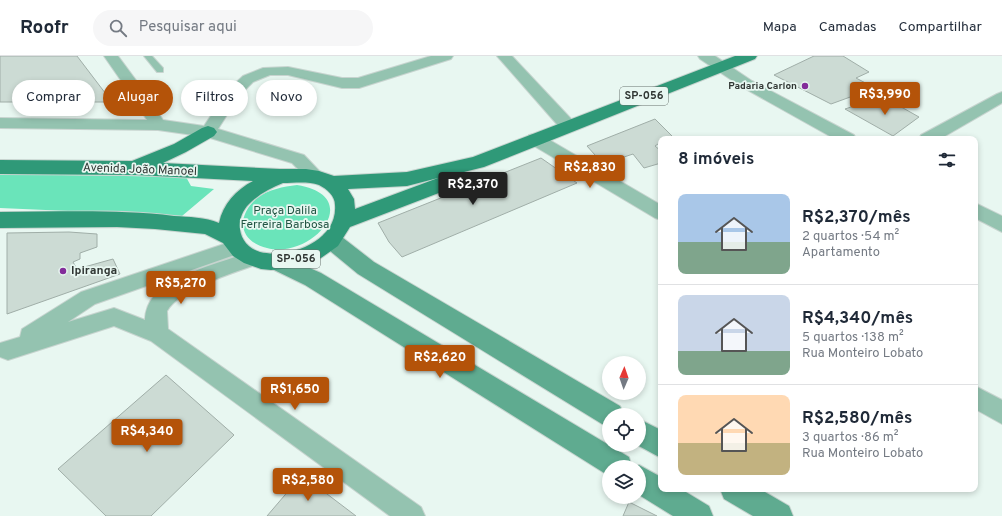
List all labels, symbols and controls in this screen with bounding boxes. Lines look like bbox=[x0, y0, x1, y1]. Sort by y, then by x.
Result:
search box bbox=[93, 10, 373, 46]
text: Roofr bbox=[20, 16, 69, 40]
icon: search bbox=[107, 17, 129, 39]
text: Pesquisar aqui bbox=[139, 18, 237, 37]
text: Mapa bbox=[763, 19, 797, 36]
text: Camadas bbox=[819, 19, 877, 36]
text: Compartilhar bbox=[899, 19, 982, 36]
chip: Comprar bbox=[12, 80, 95, 116]
chip: Alugar bbox=[103, 80, 173, 116]
chip: Filtros bbox=[181, 80, 248, 116]
chip: Novo bbox=[256, 80, 317, 116]
place label: Padaria Carlon bbox=[728, 80, 797, 93]
marker: Padaria Carlon bbox=[800, 81, 810, 91]
pin: R$3,990 bbox=[848, 82, 922, 116]
road number: SP-056 bbox=[620, 87, 668, 105]
text: R$3,990 bbox=[859, 87, 911, 103]
text: 8 imóveis bbox=[678, 149, 754, 171]
icon: filters bbox=[936, 149, 958, 171]
pin: R$2,830 bbox=[553, 155, 627, 189]
street label: Avenida João Manoel bbox=[83, 160, 197, 180]
text: R$2,830 bbox=[564, 160, 616, 176]
pin: R$2,370 bbox=[436, 172, 510, 206]
text: R$2,370 bbox=[447, 177, 499, 193]
park label: Praça Dalila Ferreira Barbosa bbox=[241, 203, 329, 233]
text: R$2,370/mês bbox=[802, 207, 911, 229]
icon: home bbox=[710, 210, 758, 258]
text: 2 quartos · 54 m² bbox=[802, 229, 899, 245]
text: Apartamento bbox=[802, 245, 880, 261]
road number: SP-056 bbox=[272, 250, 320, 268]
place label: Ipiranga bbox=[71, 263, 117, 279]
marker: Ipiranga bbox=[58, 266, 68, 276]
pin: R$5,270 bbox=[144, 271, 218, 305]
text: R$5,270 bbox=[155, 276, 207, 292]
text: R$4,340/mês bbox=[802, 308, 913, 330]
icon: home bbox=[710, 311, 758, 359]
text: 5 quartos · 138 m² bbox=[802, 330, 904, 346]
pin: R$2,620 bbox=[403, 345, 477, 379]
text: Rua Monteiro Lobato bbox=[802, 346, 923, 362]
text: R$2,620 bbox=[414, 350, 466, 366]
north arrow bbox=[602, 356, 646, 400]
map controls bbox=[602, 356, 646, 504]
pin: R$1,650 bbox=[258, 377, 332, 411]
text: R$1,650 bbox=[270, 382, 320, 398]
button: locate bbox=[602, 408, 646, 452]
text: R$2,580/mês bbox=[802, 408, 912, 430]
icon: home bbox=[710, 411, 758, 459]
pin: R$4,340 bbox=[110, 419, 184, 453]
text: R$4,340 bbox=[120, 424, 174, 440]
text: 3 quartos · 86 m² bbox=[802, 430, 898, 446]
text: Rua Monteiro Lobato bbox=[802, 446, 923, 462]
button: layers bbox=[602, 460, 646, 504]
pin: R$2,580 bbox=[271, 468, 345, 502]
text: R$2,580 bbox=[282, 473, 334, 489]

